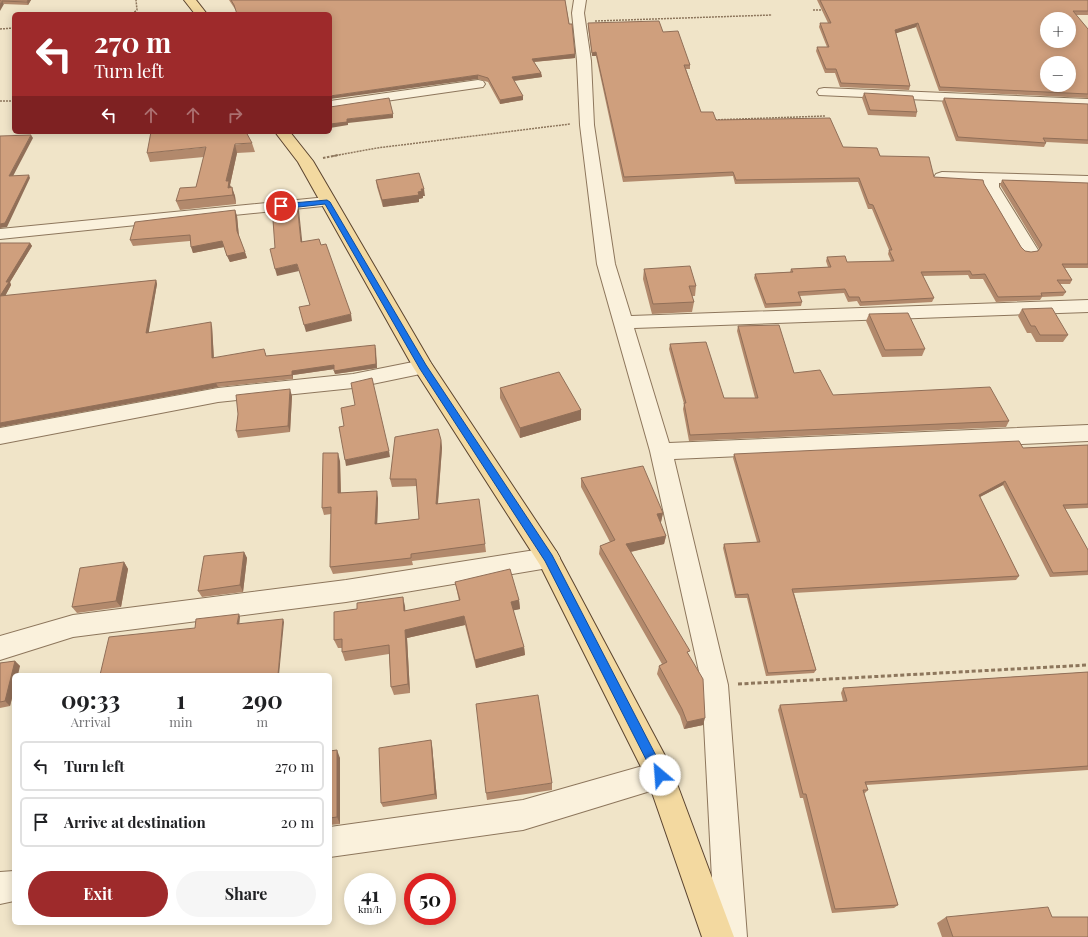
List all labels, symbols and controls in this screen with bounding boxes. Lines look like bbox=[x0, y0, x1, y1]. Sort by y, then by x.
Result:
map controls bbox=[1040, 12, 1076, 92]
button: + bbox=[1040, 12, 1076, 48]
text: 270 m bbox=[94, 23, 171, 60]
icon: left bbox=[28, 28, 80, 80]
button: − bbox=[1040, 56, 1076, 92]
text: Turn left bbox=[94, 59, 164, 83]
icon: left bbox=[98, 104, 120, 126]
icon: ahead bbox=[140, 104, 162, 126]
icon: ahead bbox=[182, 104, 204, 126]
icon: right bbox=[224, 104, 246, 126]
pin bbox=[264, 189, 298, 223]
icon: arrive bbox=[270, 195, 292, 217]
text: 09:33 bbox=[61, 683, 120, 715]
text: 1 bbox=[176, 683, 185, 715]
text: 290 bbox=[242, 683, 283, 715]
text: Arrival bbox=[71, 713, 111, 730]
text: min bbox=[169, 713, 192, 730]
text: m bbox=[256, 713, 268, 730]
position arrow bbox=[639, 754, 681, 796]
icon: left bbox=[30, 755, 52, 777]
text: Turn left bbox=[64, 756, 125, 776]
text: 270 m bbox=[275, 756, 314, 776]
icon: arrive bbox=[30, 811, 52, 833]
text: Arrive at destination bbox=[64, 812, 206, 832]
text: 20 m bbox=[281, 812, 314, 832]
button: Exit bbox=[28, 871, 168, 917]
button: Share bbox=[176, 871, 316, 917]
speed limit sign: 50 bbox=[404, 873, 456, 925]
text: 41 bbox=[361, 880, 379, 907]
text: km/h bbox=[358, 902, 382, 916]

